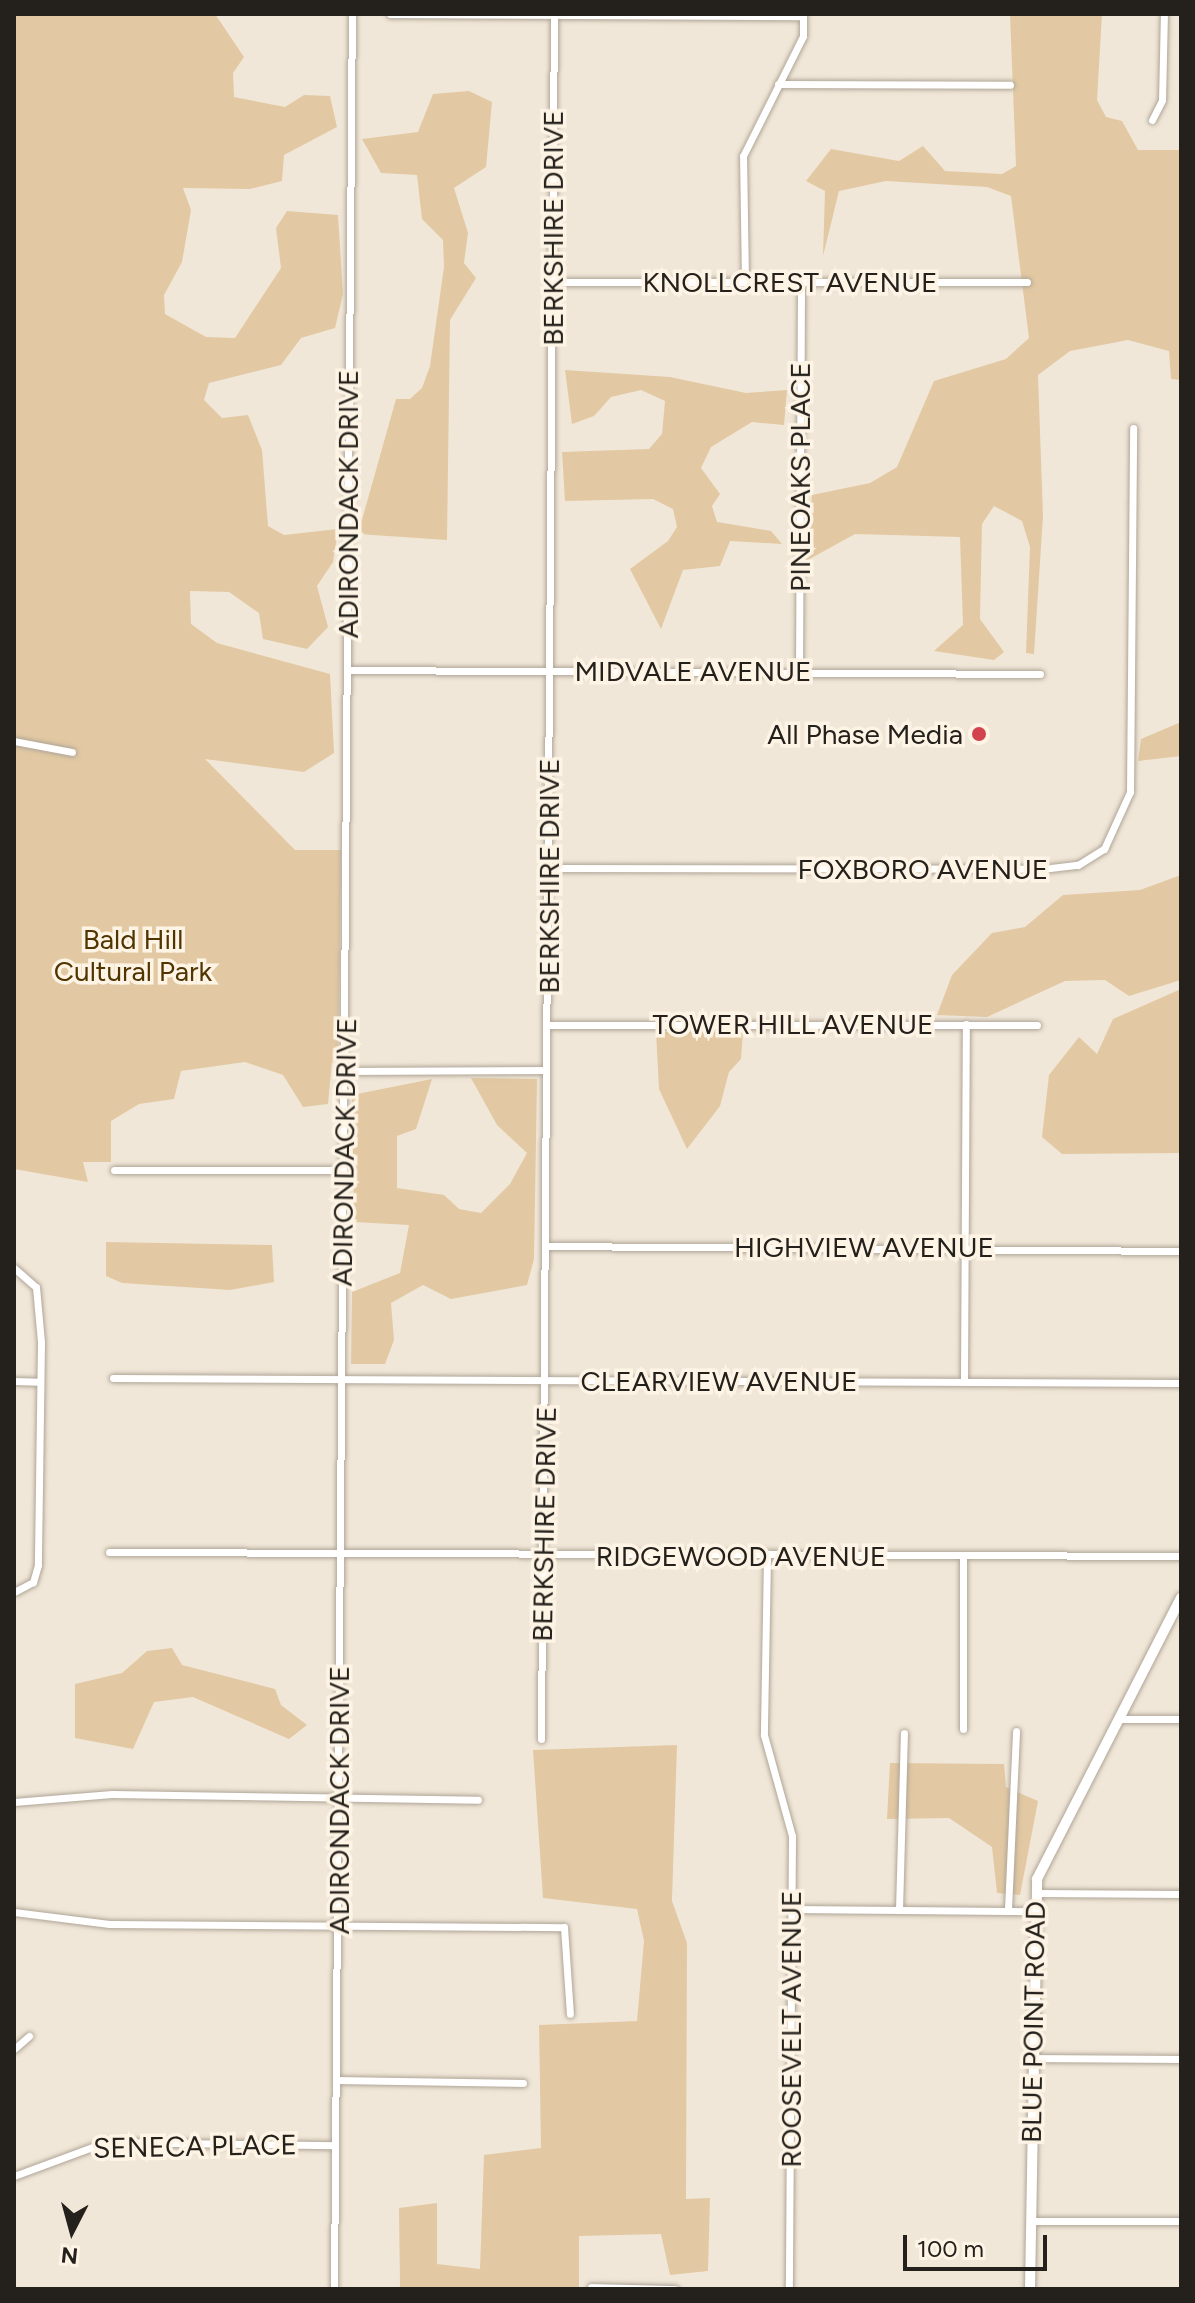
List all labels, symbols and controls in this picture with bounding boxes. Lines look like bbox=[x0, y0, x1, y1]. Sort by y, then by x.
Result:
street label: BERKSHIRE DRIVE bbox=[536, 110, 570, 346]
street label: KNOLLCREST AVENUE bbox=[642, 265, 938, 299]
street label: PINEOAKS PLACE bbox=[783, 362, 817, 592]
street label: ADIRONDACK DRIVE bbox=[331, 370, 365, 638]
street label: MIDVALE AVENUE bbox=[574, 654, 812, 688]
place label: All Phase Media bbox=[767, 717, 963, 751]
marker: All Phase Media bbox=[970, 725, 988, 743]
street label: BERKSHIRE DRIVE bbox=[532, 758, 566, 994]
street label: FOXBORO AVENUE bbox=[798, 852, 1048, 886]
park label: Bald Hill Cultural Park bbox=[54, 922, 212, 988]
street label: TOWER HILL AVENUE bbox=[652, 1007, 934, 1041]
street label: ADIRONDACK DRIVE bbox=[325, 1017, 363, 1287]
street label: HIGHVIEW AVENUE bbox=[734, 1230, 994, 1264]
street label: CLEARVIEW AVENUE bbox=[581, 1364, 857, 1398]
street label: BERKSHIRE DRIVE bbox=[525, 1406, 563, 1642]
street label: RIDGEWOOD AVENUE bbox=[596, 1539, 886, 1573]
street label: ADIRONDACK DRIVE bbox=[322, 1666, 356, 1934]
street label: ROOSEVELT AVENUE bbox=[774, 1890, 808, 2168]
street label: BLUE POINT ROAD bbox=[1014, 1901, 1052, 2143]
street label: SENECA PLACE bbox=[93, 2127, 297, 2165]
north arrow bbox=[32, 2191, 112, 2271]
scale bar bbox=[907, 2219, 1051, 2269]
text: 100 m bbox=[917, 2234, 984, 2263]
text: N bbox=[60, 2241, 79, 2270]

